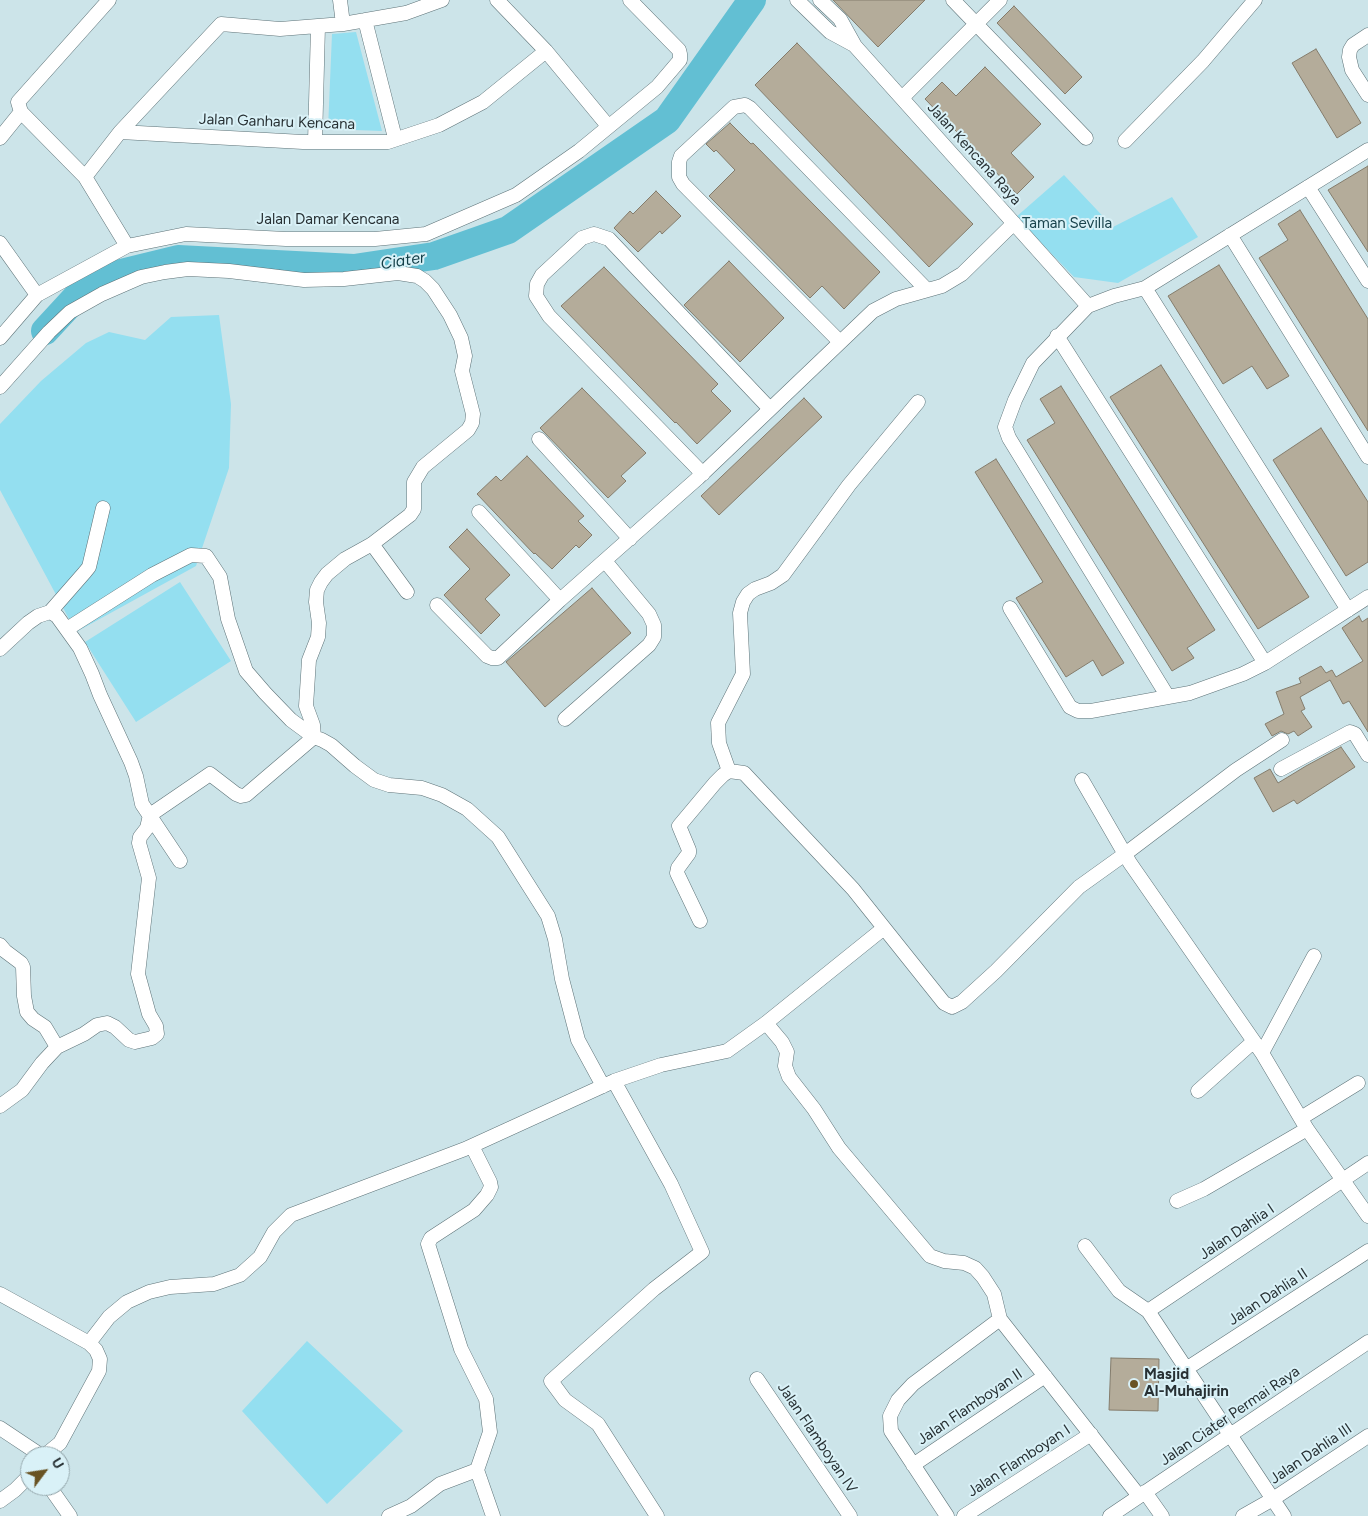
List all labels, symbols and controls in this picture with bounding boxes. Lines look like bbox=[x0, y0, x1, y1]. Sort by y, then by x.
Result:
street label: Jalan Kencana Raya bbox=[923, 99, 1025, 209]
street label: Jalan Ganharu Kencana bbox=[199, 110, 355, 134]
street label: Jalan Damar Kencana bbox=[257, 211, 399, 229]
park label: Taman Sevilla bbox=[1022, 215, 1112, 233]
water label: Ciater bbox=[379, 248, 427, 274]
street label: Jalan Dahlia I bbox=[1196, 1200, 1278, 1264]
street label: Jalan Dahlia II bbox=[1225, 1265, 1311, 1329]
street label: Jalan Ciater Permai Raya bbox=[1157, 1363, 1303, 1469]
street label: Jalan Flamboyan II bbox=[914, 1365, 1026, 1449]
place label: Masjid Al-Muhajirin bbox=[1144, 1366, 1229, 1401]
marker: Masjid Al-Muhajirin bbox=[1128, 1378, 1140, 1390]
street label: Jalan Flamboyan IV bbox=[773, 1379, 861, 1497]
street label: Jalan Dahlia III bbox=[1267, 1420, 1355, 1488]
street label: Jalan Flamboyan I bbox=[964, 1421, 1074, 1501]
north arrow bbox=[20, 1446, 70, 1496]
text: U bbox=[48, 1455, 67, 1472]

